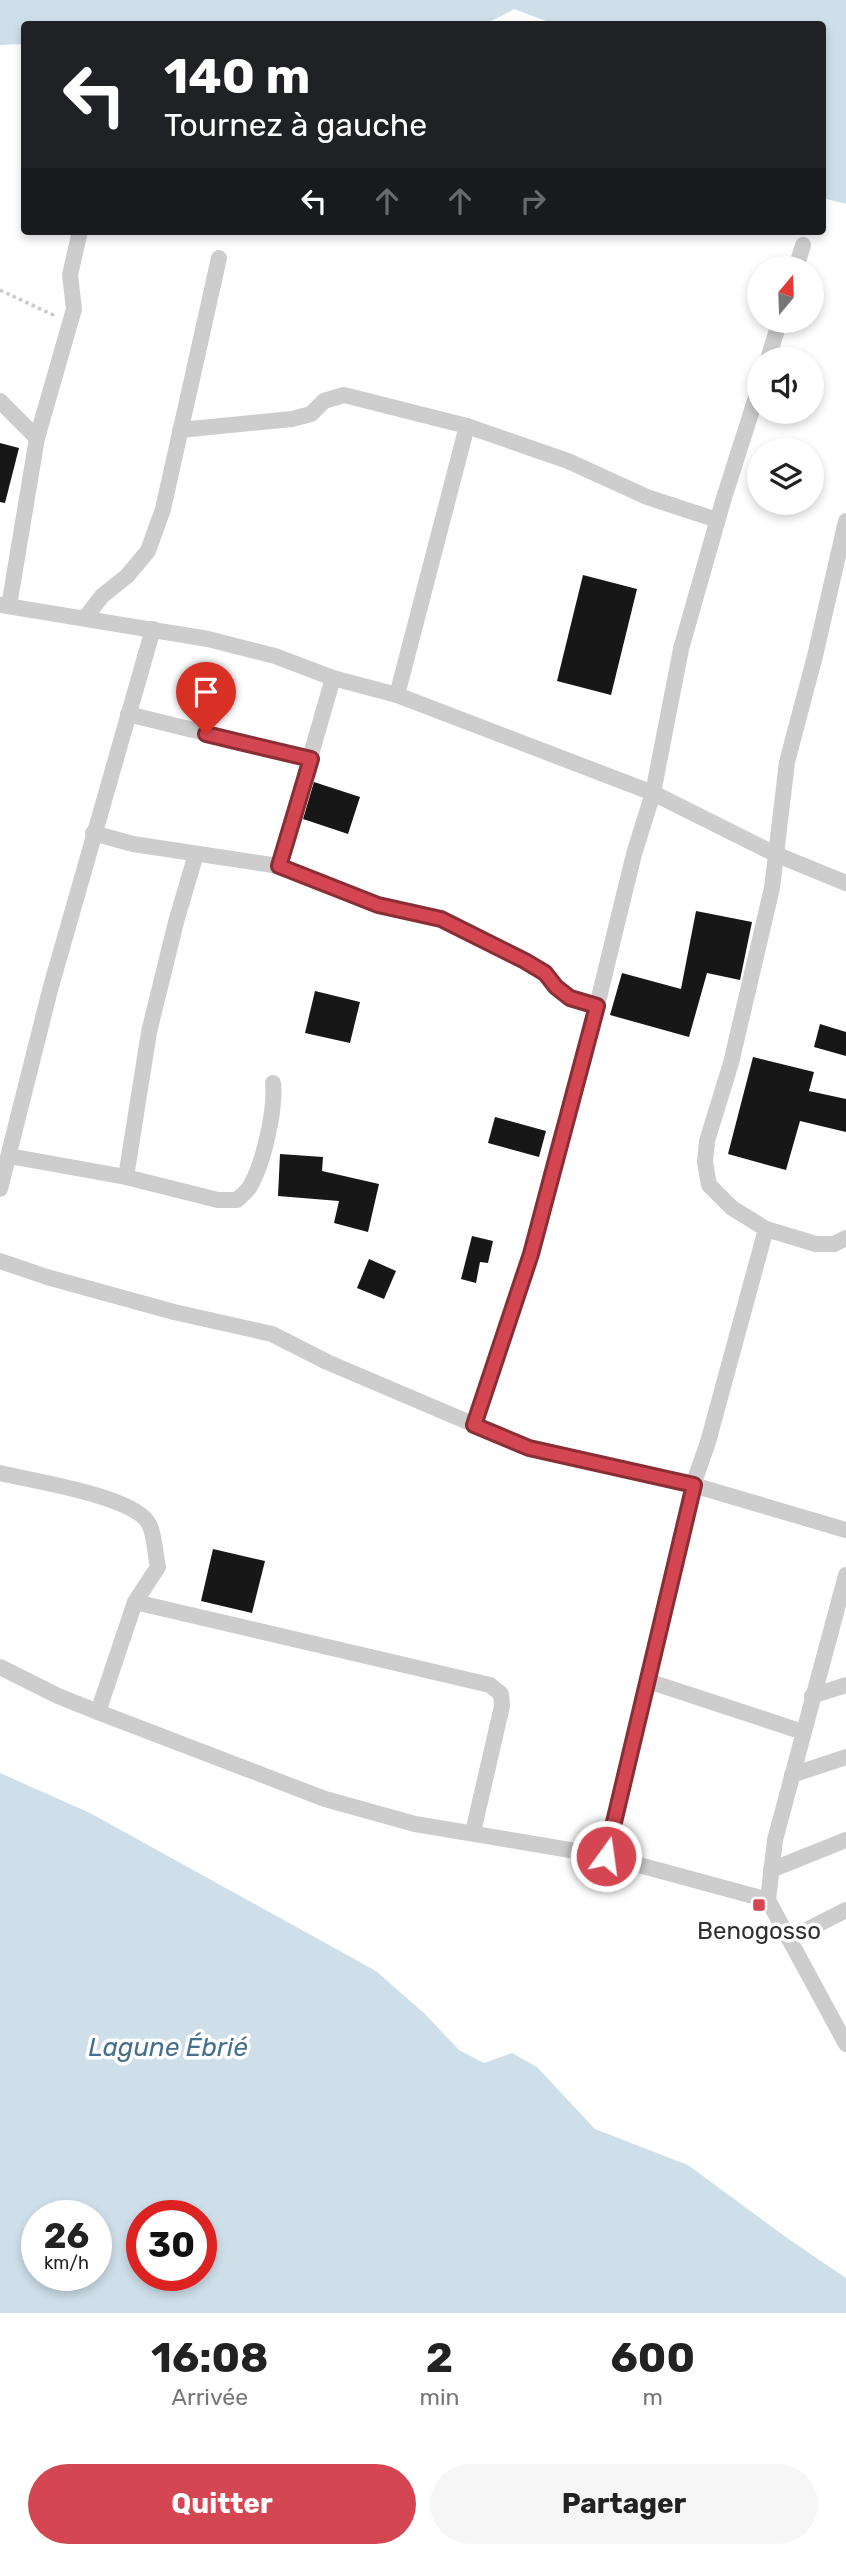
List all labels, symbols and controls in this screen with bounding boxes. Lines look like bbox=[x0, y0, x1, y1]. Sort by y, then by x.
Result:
text: 140 m bbox=[164, 47, 310, 105]
icon: left bbox=[49, 49, 140, 140]
text: Tournez à gauche bbox=[164, 106, 427, 144]
icon: left bbox=[295, 182, 333, 220]
icon: ahead bbox=[368, 182, 406, 220]
icon: ahead bbox=[441, 182, 479, 220]
icon: right bbox=[514, 182, 552, 220]
north arrow bbox=[747, 256, 824, 332]
map controls bbox=[747, 256, 824, 515]
button: sound bbox=[747, 347, 824, 424]
button: layers bbox=[747, 438, 824, 515]
pin bbox=[176, 662, 236, 734]
icon: arrive bbox=[187, 673, 225, 711]
position arrow bbox=[569, 1819, 643, 1893]
marker: Benogosso bbox=[751, 1897, 767, 1913]
place label: Benogosso bbox=[697, 1917, 821, 1945]
water label: Lagune Ébrié bbox=[88, 2032, 248, 2063]
speed limit sign: 30 bbox=[126, 2200, 217, 2291]
text: 26 bbox=[44, 2215, 89, 2257]
text: km/h bbox=[44, 2252, 89, 2274]
text: 16:08 bbox=[151, 2333, 269, 2383]
text: 2 bbox=[426, 2333, 453, 2383]
text: 600 bbox=[610, 2333, 695, 2383]
text: Arrivée bbox=[171, 2383, 248, 2411]
text: min bbox=[420, 2383, 459, 2411]
text: m bbox=[642, 2383, 663, 2411]
button: Quitter bbox=[28, 2464, 416, 2544]
button: Partager bbox=[430, 2464, 818, 2544]

